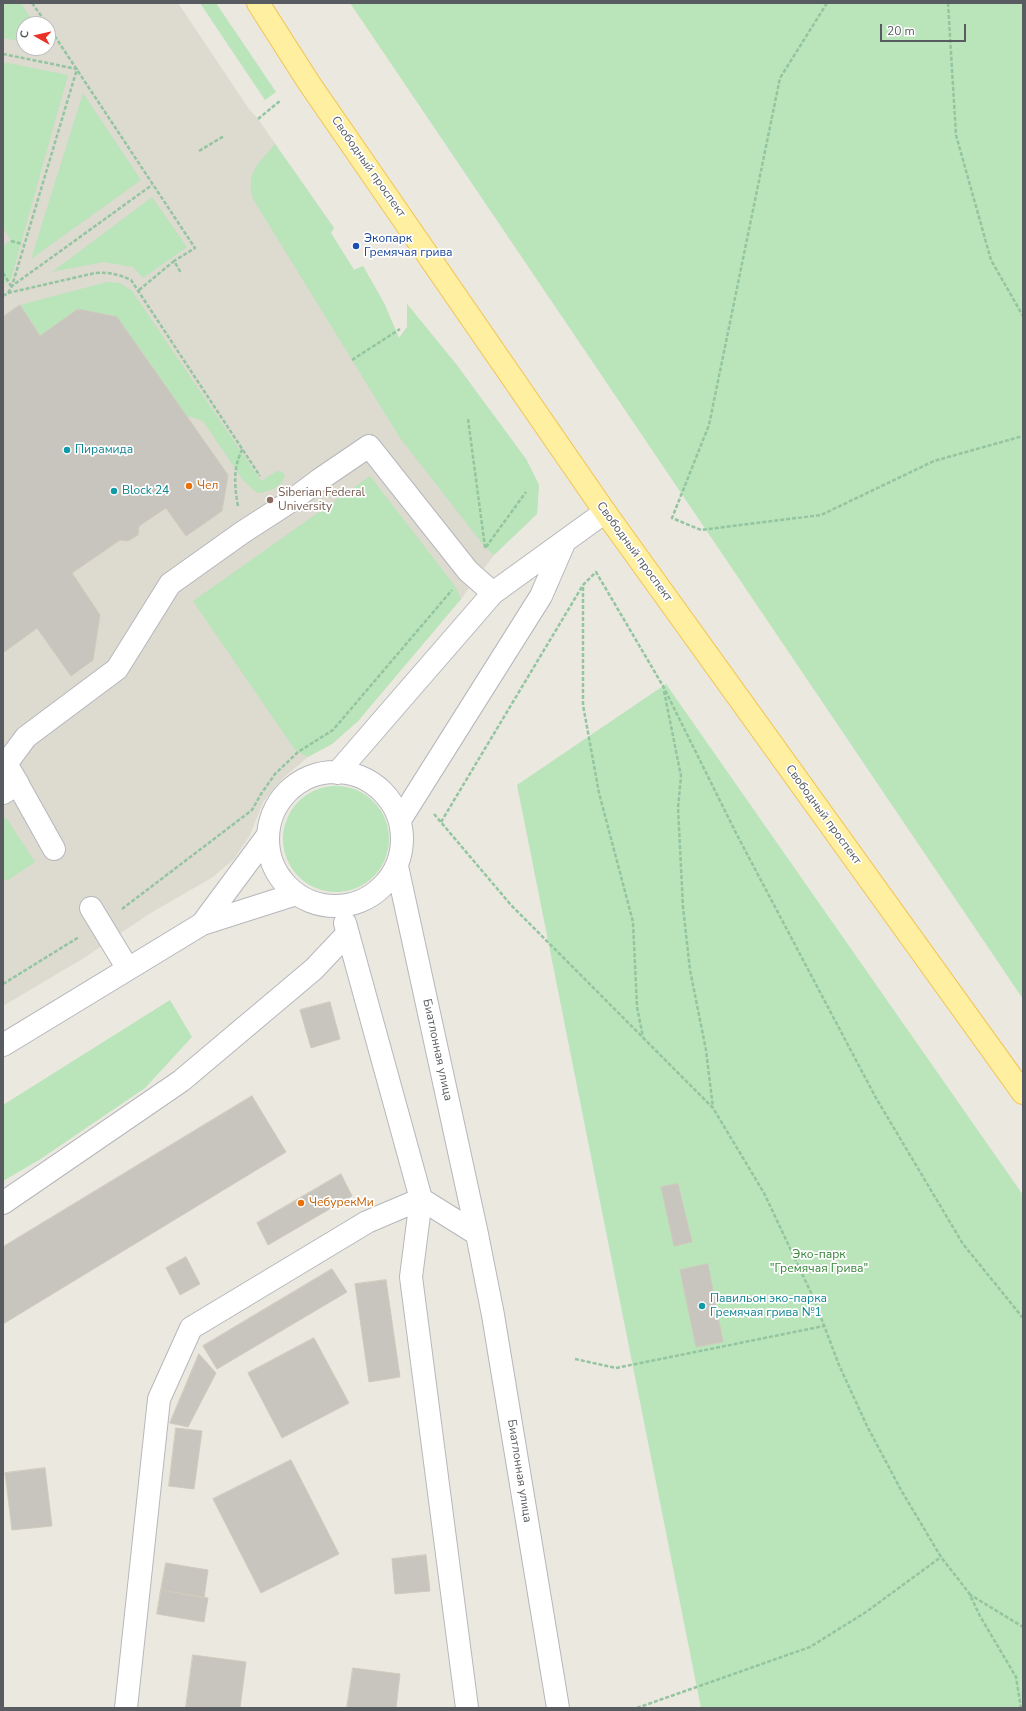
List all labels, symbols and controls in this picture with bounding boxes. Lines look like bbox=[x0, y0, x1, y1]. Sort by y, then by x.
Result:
north arrow bbox=[16, 16, 56, 56]
scale bar bbox=[882, 16, 968, 42]
text: 20 m bbox=[887, 23, 915, 39]
text: С bbox=[17, 30, 33, 39]
street label: Свободный проспект bbox=[328, 114, 408, 220]
place label: Экопарк Гремячая грива bbox=[364, 232, 453, 260]
marker: Экопарк Гремячая грива bbox=[351, 241, 361, 251]
place label: Пирамида bbox=[75, 443, 133, 457]
marker: Пирамида bbox=[62, 445, 72, 455]
place label: Чел bbox=[197, 479, 219, 493]
marker: Чел bbox=[184, 481, 194, 491]
place label: Block 24 bbox=[122, 484, 169, 498]
marker: Block 24 bbox=[109, 486, 119, 496]
place label: Siberian Federal University bbox=[278, 486, 365, 514]
marker: Siberian Federal University bbox=[265, 495, 275, 505]
street label: Свободный проспект bbox=[593, 499, 675, 605]
street label: Свободный проспект bbox=[782, 762, 864, 868]
street label: Биатлонная улица bbox=[419, 998, 455, 1102]
place label: ЧебурекМи bbox=[309, 1196, 374, 1210]
marker: ЧебурекМи bbox=[296, 1198, 306, 1208]
park label: Эко-парк "Гремячая Грива" bbox=[770, 1248, 868, 1276]
place label: Павильон эко-парка Гремячая грива №1 bbox=[710, 1292, 827, 1320]
marker: Павильон эко-парка Гремячая грива №1 bbox=[697, 1301, 707, 1311]
street label: Биатлонная улица bbox=[504, 1419, 534, 1523]

